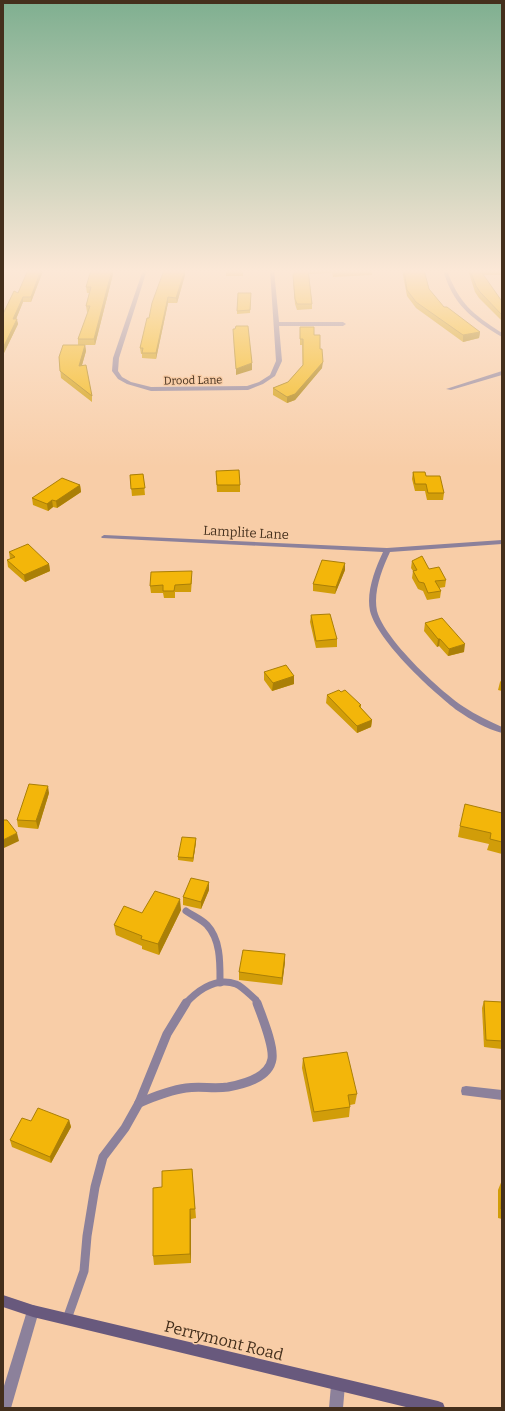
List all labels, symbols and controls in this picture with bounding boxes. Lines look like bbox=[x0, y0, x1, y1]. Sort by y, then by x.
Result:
street label: Drood Lane bbox=[164, 373, 222, 388]
street label: Lamplite Lane bbox=[203, 523, 289, 542]
street label: Perrymont Road bbox=[163, 1317, 286, 1365]

